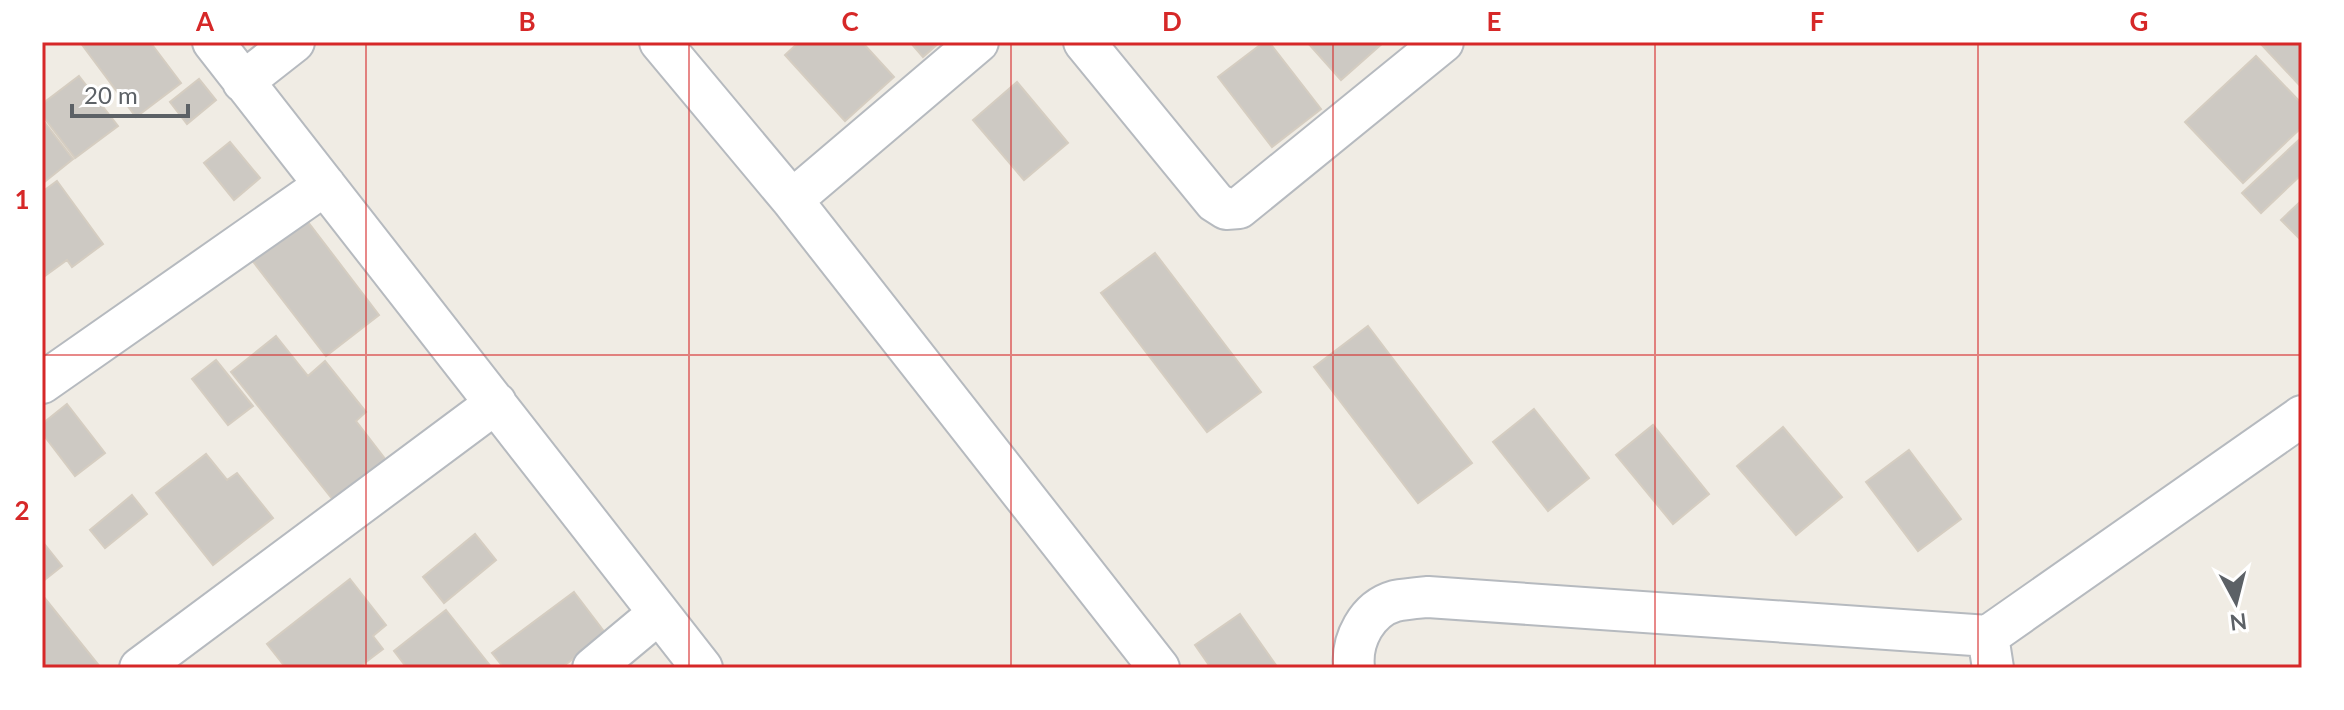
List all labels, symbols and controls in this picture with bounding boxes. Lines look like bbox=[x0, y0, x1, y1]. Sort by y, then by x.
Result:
text: A bbox=[195, 5, 215, 37]
text: B bbox=[518, 5, 536, 37]
text: C bbox=[841, 5, 859, 37]
text: D bbox=[1162, 5, 1182, 37]
text: E bbox=[1487, 5, 1501, 37]
text: F bbox=[1810, 5, 1824, 37]
text: G bbox=[2130, 5, 2148, 37]
scale bar bbox=[72, 68, 188, 118]
text: 20 m bbox=[84, 80, 138, 109]
text: 1 bbox=[14, 183, 30, 215]
text: 2 bbox=[14, 494, 30, 526]
north arrow bbox=[2196, 562, 2276, 642]
text: N bbox=[2228, 608, 2249, 637]

